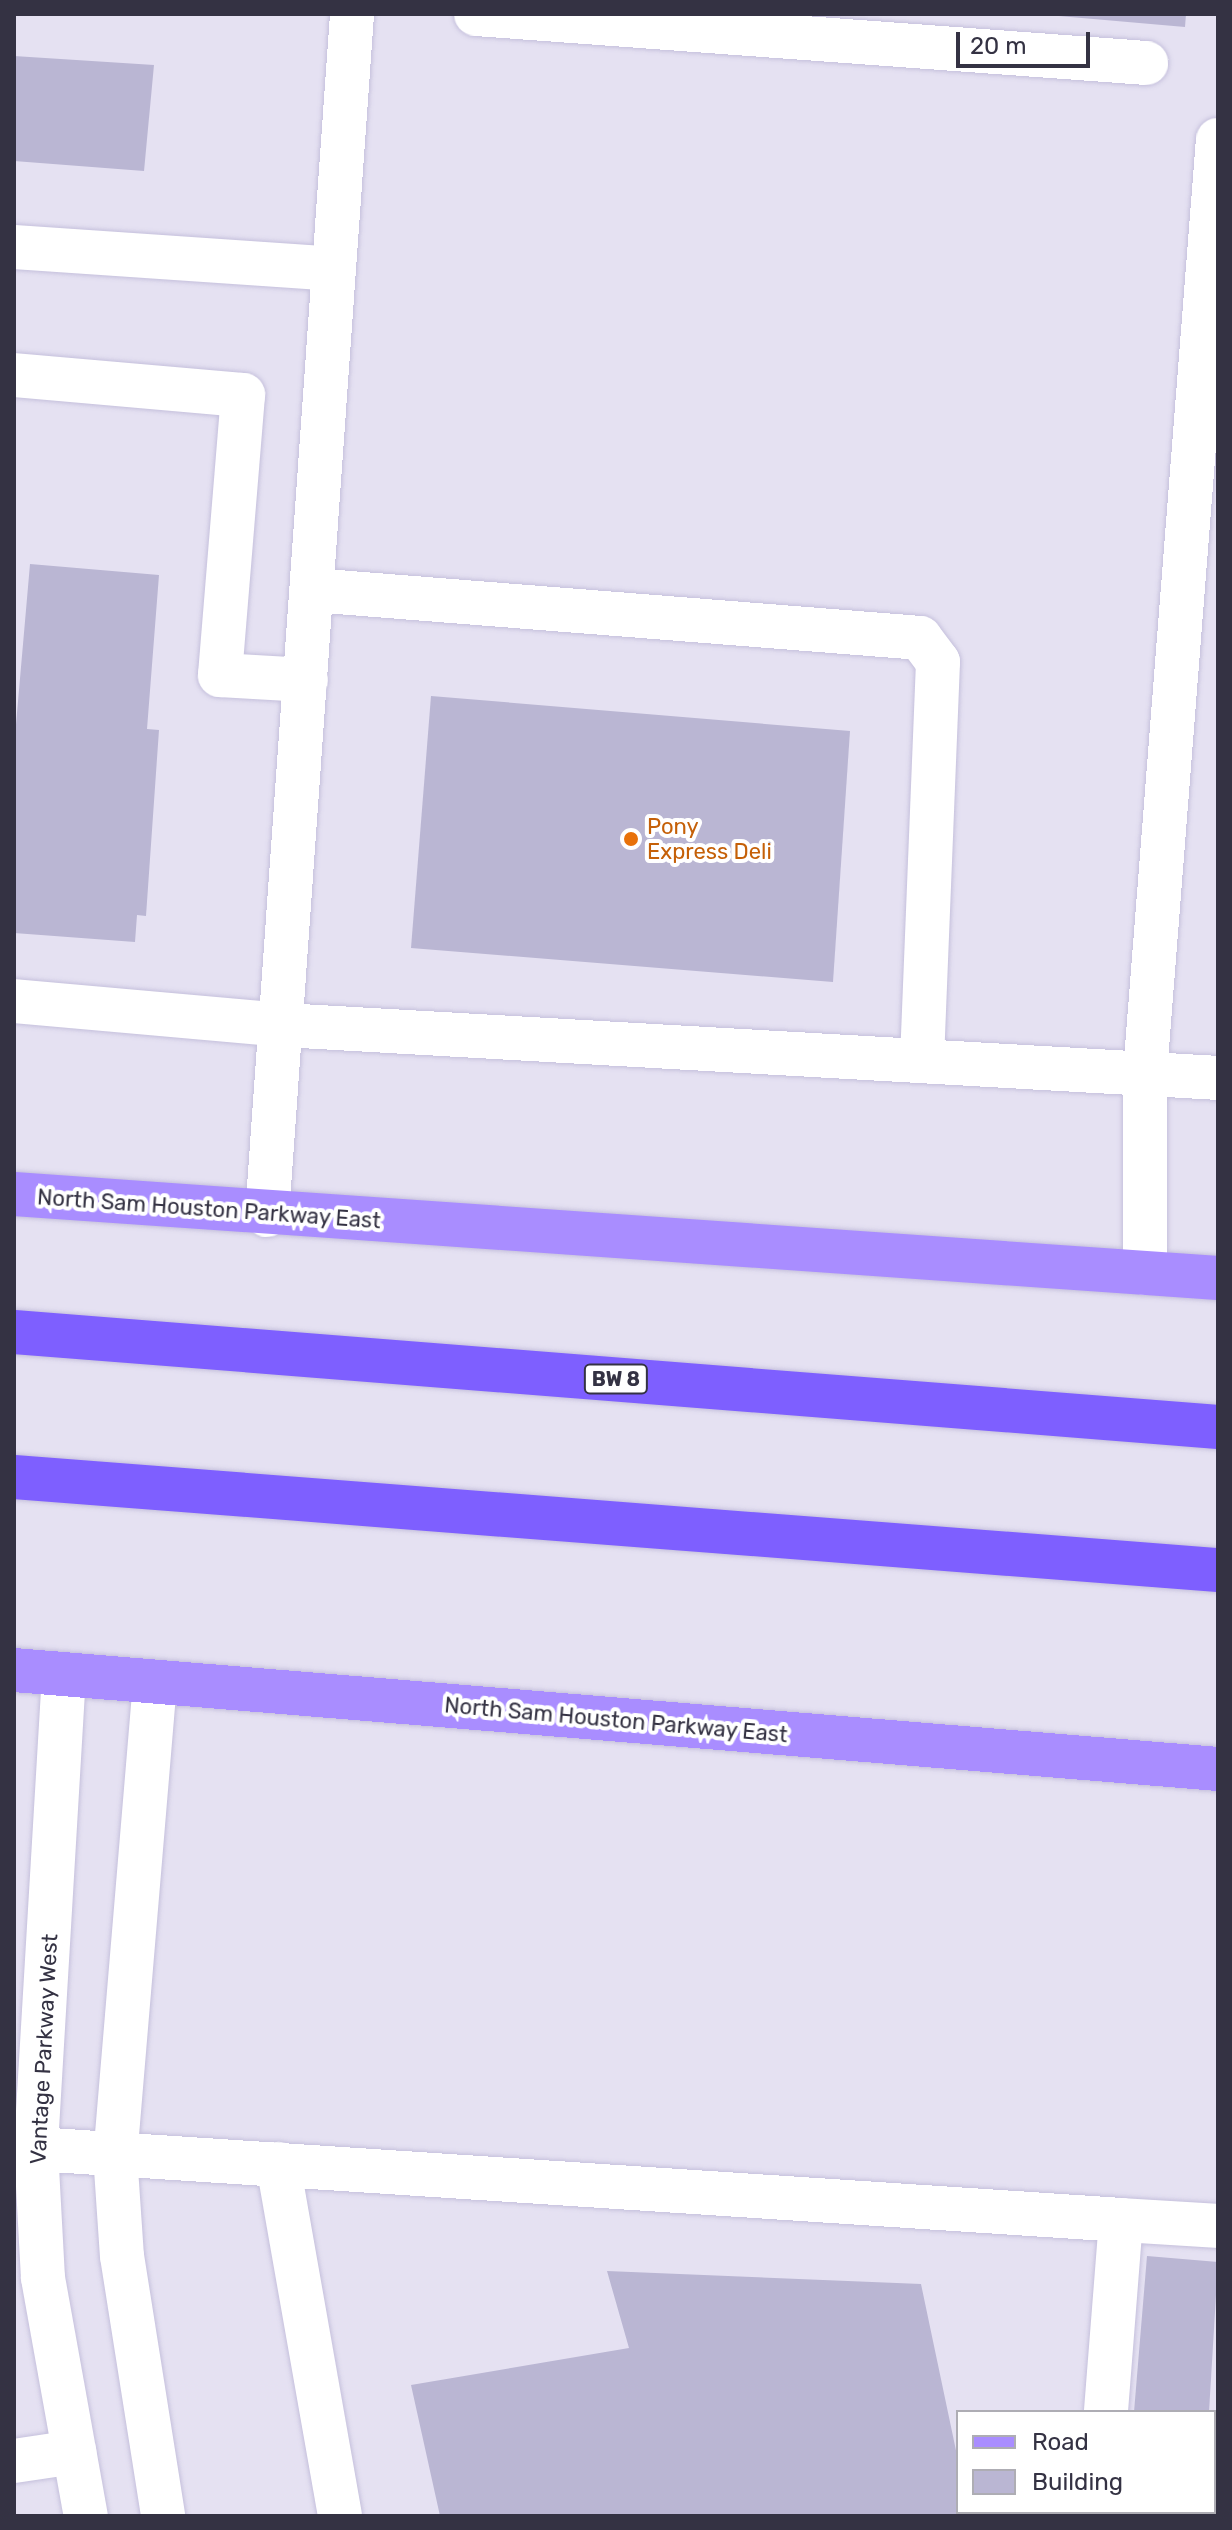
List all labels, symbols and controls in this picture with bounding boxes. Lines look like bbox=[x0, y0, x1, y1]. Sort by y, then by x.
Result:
scale bar bbox=[960, 16, 1094, 66]
text: 20 m bbox=[970, 32, 1027, 60]
place label: Pony Express Deli bbox=[647, 813, 772, 864]
marker: Pony Express Deli bbox=[622, 830, 640, 848]
street label: North Sam Houston Parkway East bbox=[36, 1184, 382, 1234]
road number: BW 8 bbox=[582, 1363, 650, 1395]
street label: North Sam Houston Parkway East bbox=[443, 1692, 789, 1748]
street label: Vantage Parkway West bbox=[25, 1933, 63, 2165]
legend bbox=[956, 2410, 1216, 2514]
text: Road bbox=[1032, 2428, 1089, 2456]
text: Building bbox=[1032, 2468, 1123, 2496]

